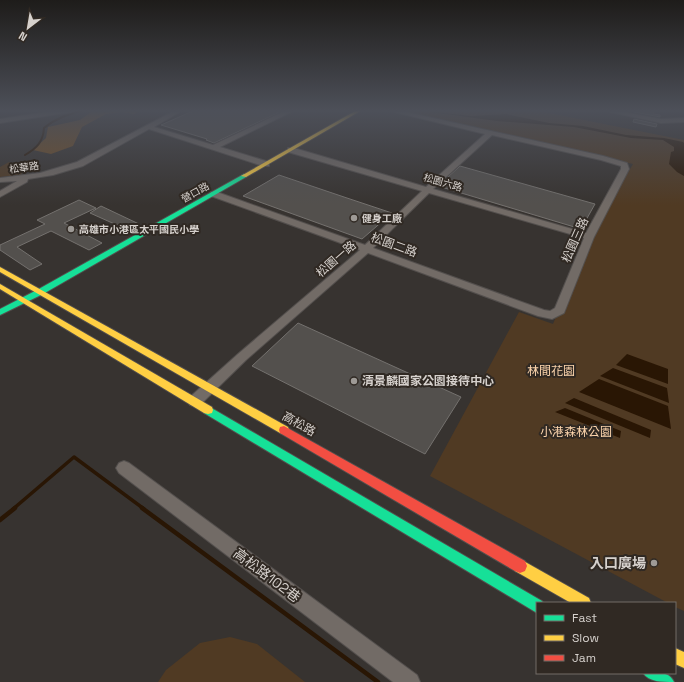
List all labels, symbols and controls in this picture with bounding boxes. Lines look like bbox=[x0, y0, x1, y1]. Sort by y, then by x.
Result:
north arrow bbox=[8, 8, 48, 48]
text: N bbox=[16, 29, 30, 44]
street label: 松華路 bbox=[8, 159, 40, 176]
street label: 松園六路 bbox=[422, 171, 464, 194]
street label: 營口路 bbox=[179, 179, 212, 205]
place label: 健身工廠 bbox=[362, 212, 402, 225]
marker: 健身工廠 bbox=[349, 213, 359, 223]
street label: 松園三路 bbox=[558, 215, 592, 265]
place label: 高雄市小港區太平國民小學 bbox=[79, 223, 199, 236]
marker: 高雄市小港區太平國民小學 bbox=[66, 224, 76, 234]
street label: 松園二路 bbox=[369, 229, 419, 261]
street label: 松園一路 bbox=[313, 237, 359, 281]
park label: 林間花園 bbox=[527, 363, 575, 379]
place label: 清景麟國家公園接待中心 bbox=[362, 373, 494, 389]
marker: 清景麟國家公園接待中心 bbox=[349, 376, 359, 386]
street label: 高松路 bbox=[279, 408, 319, 440]
park label: 小港森林公園 bbox=[540, 424, 612, 440]
street label: 高松路102巷 bbox=[230, 544, 304, 606]
place label: 入口廣場 bbox=[590, 554, 646, 572]
marker: 入口廣場 bbox=[649, 558, 659, 568]
legend bbox=[536, 602, 676, 674]
text: Fast bbox=[572, 610, 597, 626]
text: Slow bbox=[572, 630, 599, 646]
text: Jam bbox=[572, 650, 596, 666]

